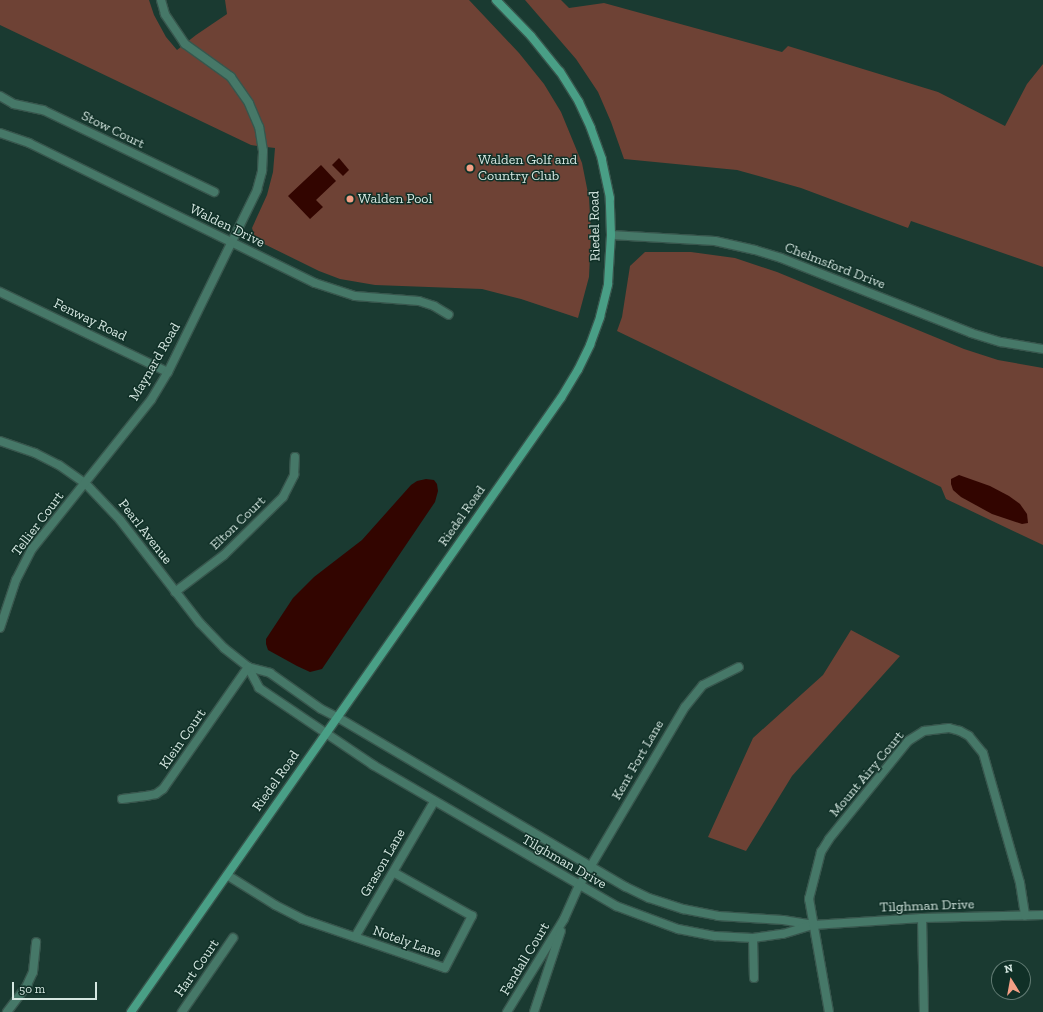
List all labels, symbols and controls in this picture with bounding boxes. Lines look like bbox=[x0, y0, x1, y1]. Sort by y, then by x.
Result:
street label: Stow Court bbox=[78, 107, 148, 153]
place label: Walden Golf and Country Club bbox=[478, 152, 577, 184]
marker: Walden Golf and Country Club bbox=[465, 163, 475, 173]
place label: Walden Pool bbox=[358, 191, 432, 207]
street label: Riedel Road bbox=[586, 191, 604, 261]
marker: Walden Pool bbox=[345, 194, 355, 204]
street label: Walden Drive bbox=[187, 201, 267, 251]
street label: Chelmsford Drive bbox=[782, 239, 888, 293]
street label: Fenway Road bbox=[51, 295, 129, 345]
street label: Maynard Road bbox=[126, 320, 184, 404]
street label: Riedel Road bbox=[435, 482, 489, 550]
street label: Tellier Court bbox=[8, 488, 68, 560]
street label: Elton Court bbox=[207, 492, 269, 554]
street label: Pearl Avenue bbox=[114, 496, 176, 568]
street label: Klein Court bbox=[156, 706, 210, 772]
street label: Kent Fort Lane bbox=[608, 717, 668, 803]
street label: Mount Airy Court bbox=[826, 727, 908, 821]
street label: Riedel Road bbox=[249, 747, 303, 815]
street label: Grason Lane bbox=[357, 826, 409, 900]
street label: Tilghman Drive bbox=[519, 831, 609, 893]
street label: Tilghman Drive bbox=[879, 896, 975, 916]
street label: Fendall Court bbox=[497, 919, 553, 999]
street label: Notely Lane bbox=[370, 922, 444, 962]
street label: Hart Court bbox=[171, 936, 223, 1000]
north arrow bbox=[991, 960, 1031, 1000]
text: N bbox=[1003, 962, 1014, 976]
scale bar bbox=[14, 974, 99, 1000]
text: 50 m bbox=[19, 982, 45, 996]

